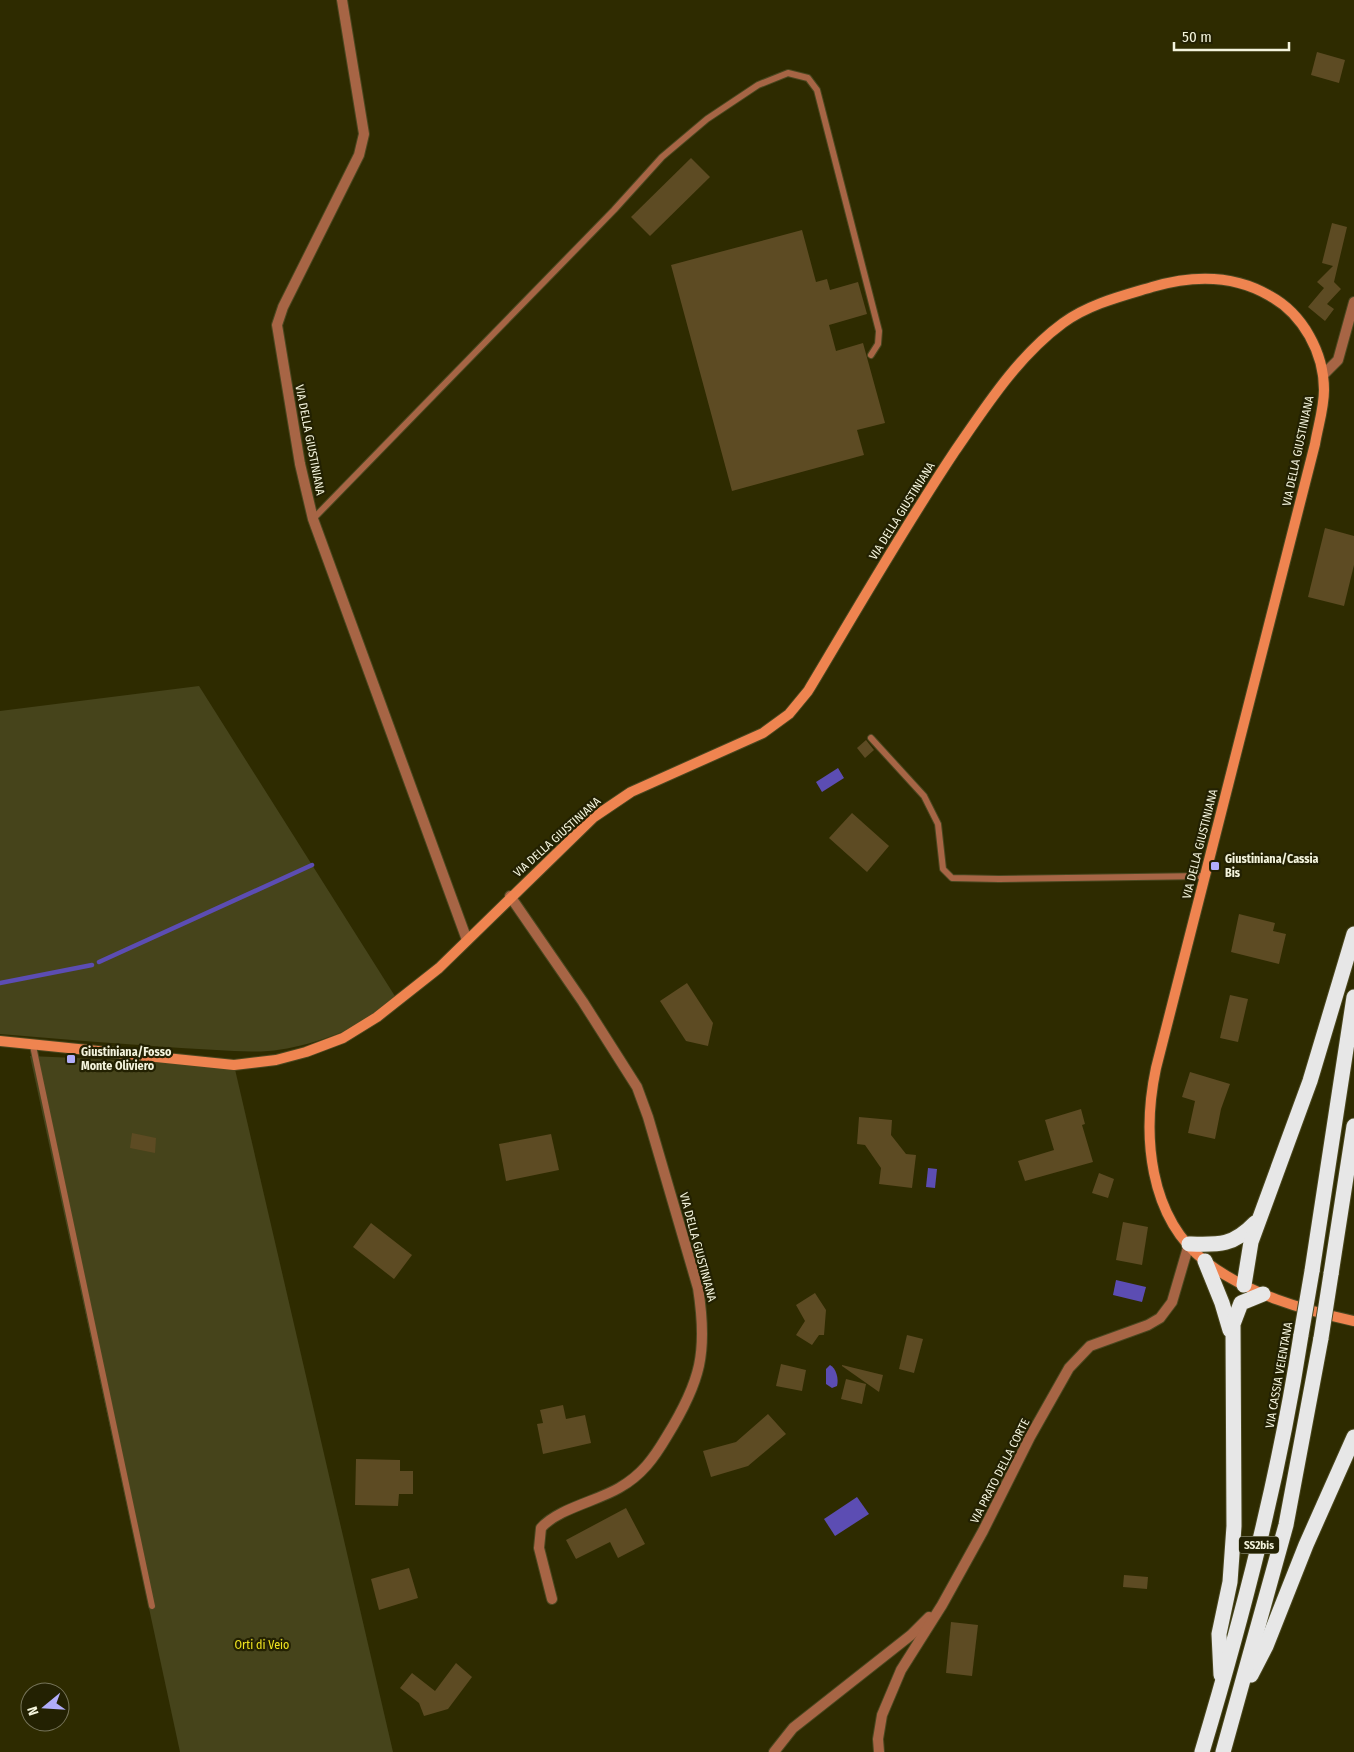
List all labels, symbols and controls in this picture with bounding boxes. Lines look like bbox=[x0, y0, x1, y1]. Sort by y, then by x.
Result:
scale bar bbox=[1174, 20, 1289, 52]
text: 50 m bbox=[1182, 28, 1212, 46]
street label: VIA DELLA GIUSTINIANA bbox=[292, 383, 328, 497]
street label: VIA DELLA GIUSTINIANA bbox=[1279, 394, 1317, 507]
street label: VIA DELLA GIUSTINIANA bbox=[866, 459, 938, 562]
street label: VIA DELLA GIUSTINIANA bbox=[1180, 787, 1221, 900]
street label: VIA DELLA GIUSTINIANA bbox=[511, 794, 604, 880]
place label: Giustiniana/Cassia Bis bbox=[1225, 852, 1319, 880]
marker: Giustiniana/Cassia Bis bbox=[1209, 860, 1221, 872]
place label: Giustiniana/Fosso Monte Oliviero bbox=[81, 1045, 172, 1073]
marker: Giustiniana/Fosso Monte Oliviero bbox=[65, 1053, 77, 1065]
street label: VIA DELLA GIUSTINIANA bbox=[677, 1191, 719, 1304]
street label: VIA CASSIA VEIENTANA bbox=[1263, 1320, 1295, 1429]
street label: VIA PRATO DELLA CORTE bbox=[968, 1416, 1033, 1526]
road number: SS2bis bbox=[1239, 1536, 1279, 1554]
park label: Orti di Veio bbox=[235, 1638, 289, 1652]
north arrow bbox=[20, 1682, 70, 1732]
text: N bbox=[24, 1704, 42, 1717]

